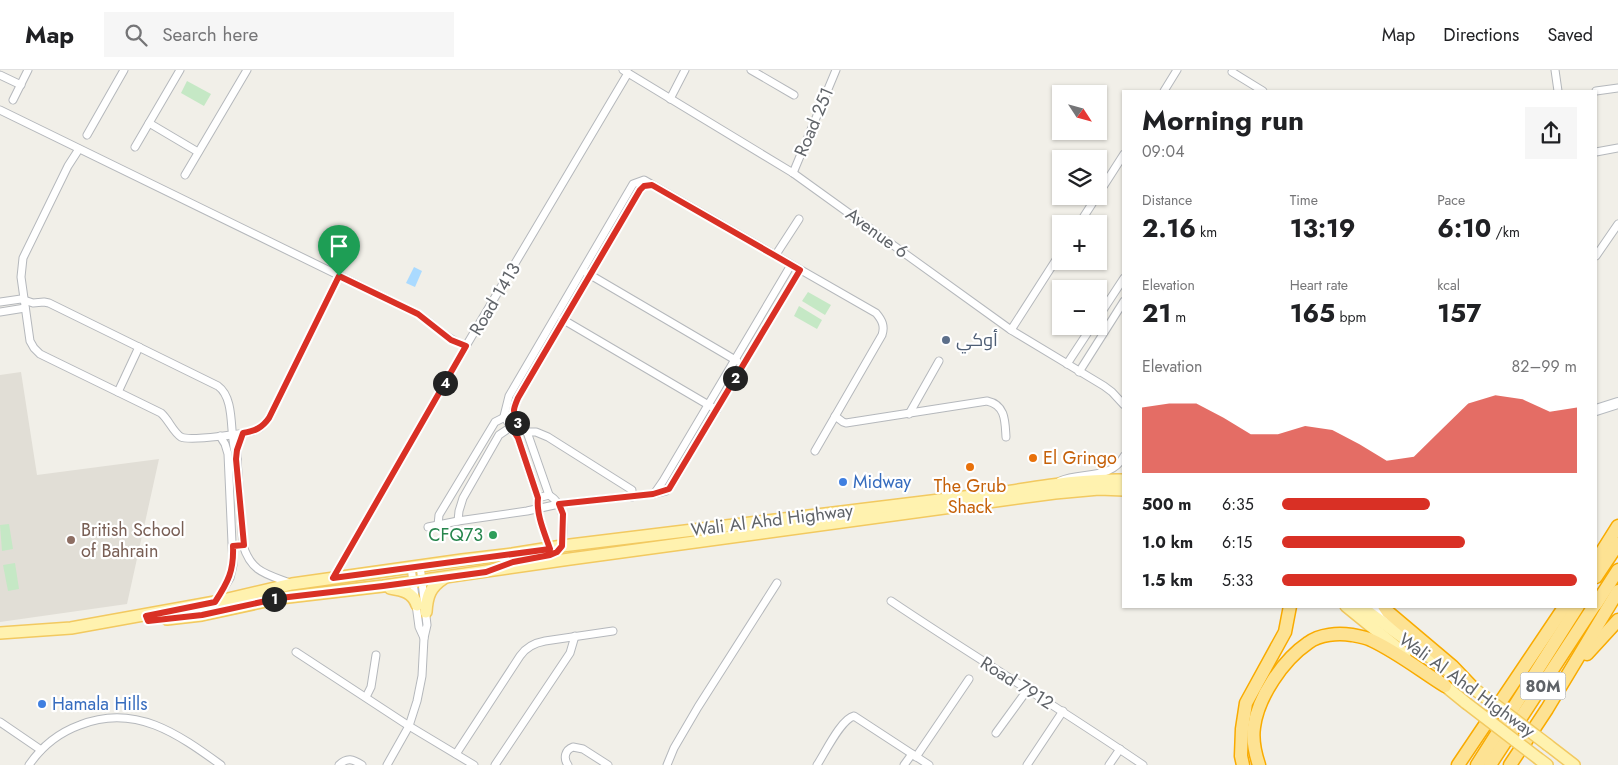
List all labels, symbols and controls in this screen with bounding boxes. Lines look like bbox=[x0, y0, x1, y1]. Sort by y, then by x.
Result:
search box bbox=[104, 12, 454, 57]
text: Map bbox=[25, 17, 74, 52]
icon: search bbox=[122, 21, 150, 49]
text: Search here bbox=[162, 21, 258, 48]
text: Map bbox=[1382, 22, 1415, 48]
text: Directions bbox=[1443, 22, 1519, 48]
text: Saved bbox=[1547, 22, 1593, 48]
street label: Road 251 bbox=[788, 83, 840, 161]
north arrow bbox=[1052, 85, 1108, 140]
map controls bbox=[1052, 85, 1107, 335]
text: Morning run bbox=[1142, 100, 1304, 141]
button: share bbox=[1525, 107, 1577, 159]
text: 09:04 bbox=[1142, 140, 1185, 163]
button: layers bbox=[1052, 150, 1107, 205]
text: Distance bbox=[1142, 190, 1192, 210]
text: Time bbox=[1290, 190, 1318, 210]
text: Pace bbox=[1437, 190, 1465, 210]
street label: Avenue 6 bbox=[840, 201, 914, 265]
text: 2.16 bbox=[1142, 210, 1196, 246]
text: 13:19 bbox=[1290, 210, 1355, 246]
text: 6:10 bbox=[1437, 210, 1491, 246]
button: + bbox=[1052, 215, 1107, 270]
text: km bbox=[1196, 222, 1217, 242]
text: /km bbox=[1491, 222, 1520, 242]
pin bbox=[318, 225, 360, 276]
icon: arrive bbox=[325, 232, 353, 260]
street label: Road 1413 bbox=[463, 258, 527, 340]
text: Elevation bbox=[1142, 275, 1195, 295]
text: Heart rate bbox=[1290, 275, 1348, 295]
text: kcal bbox=[1437, 275, 1460, 295]
button: − bbox=[1052, 280, 1107, 335]
text: 21 bbox=[1142, 295, 1171, 331]
text: 165 bbox=[1290, 295, 1335, 331]
text: 157 bbox=[1437, 295, 1481, 331]
text: m bbox=[1171, 307, 1186, 327]
text: bpm bbox=[1335, 307, 1366, 327]
place label: أوكي bbox=[956, 327, 998, 354]
marker: أوكي bbox=[940, 334, 952, 346]
text: Elevation bbox=[1142, 355, 1202, 378]
text: 82–99 m bbox=[1512, 355, 1577, 378]
pin: 2 bbox=[722, 366, 748, 390]
text: 2 bbox=[731, 368, 740, 388]
pin: 4 bbox=[432, 370, 458, 396]
text: 4 bbox=[441, 373, 450, 393]
pin: 3 bbox=[504, 410, 530, 436]
text: 3 bbox=[513, 413, 522, 433]
place label: El Gringo bbox=[1043, 445, 1117, 471]
marker: El Gringo bbox=[1027, 452, 1039, 464]
marker: The Grub Shack bbox=[964, 461, 976, 473]
place label: Midway bbox=[853, 469, 911, 495]
place label: The Grub Shack bbox=[934, 473, 1006, 520]
marker: Midway bbox=[837, 476, 849, 488]
text: 500 m bbox=[1142, 493, 1191, 516]
text: 6:35 bbox=[1222, 493, 1254, 516]
street label: Wali Al Ahd Highway bbox=[689, 497, 855, 543]
place label: British School of Bahrain bbox=[81, 517, 185, 564]
place label: CFQ73 bbox=[428, 522, 483, 548]
marker: CFQ73 bbox=[487, 529, 499, 541]
text: 1.0 km bbox=[1142, 531, 1193, 554]
text: 6:15 bbox=[1222, 531, 1252, 554]
marker: British School of Bahrain bbox=[65, 534, 77, 546]
text: 1.5 km bbox=[1142, 569, 1193, 592]
text: 5:33 bbox=[1222, 569, 1253, 592]
pin: 1 bbox=[262, 586, 286, 612]
text: 1 bbox=[271, 589, 278, 609]
street label: Wali Al Ahd Highway bbox=[1393, 627, 1541, 744]
street label: Road 7912 bbox=[975, 650, 1059, 716]
road number: 80M bbox=[1520, 672, 1566, 700]
place label: Hamala Hills bbox=[52, 691, 148, 717]
marker: Hamala Hills bbox=[36, 698, 48, 710]

